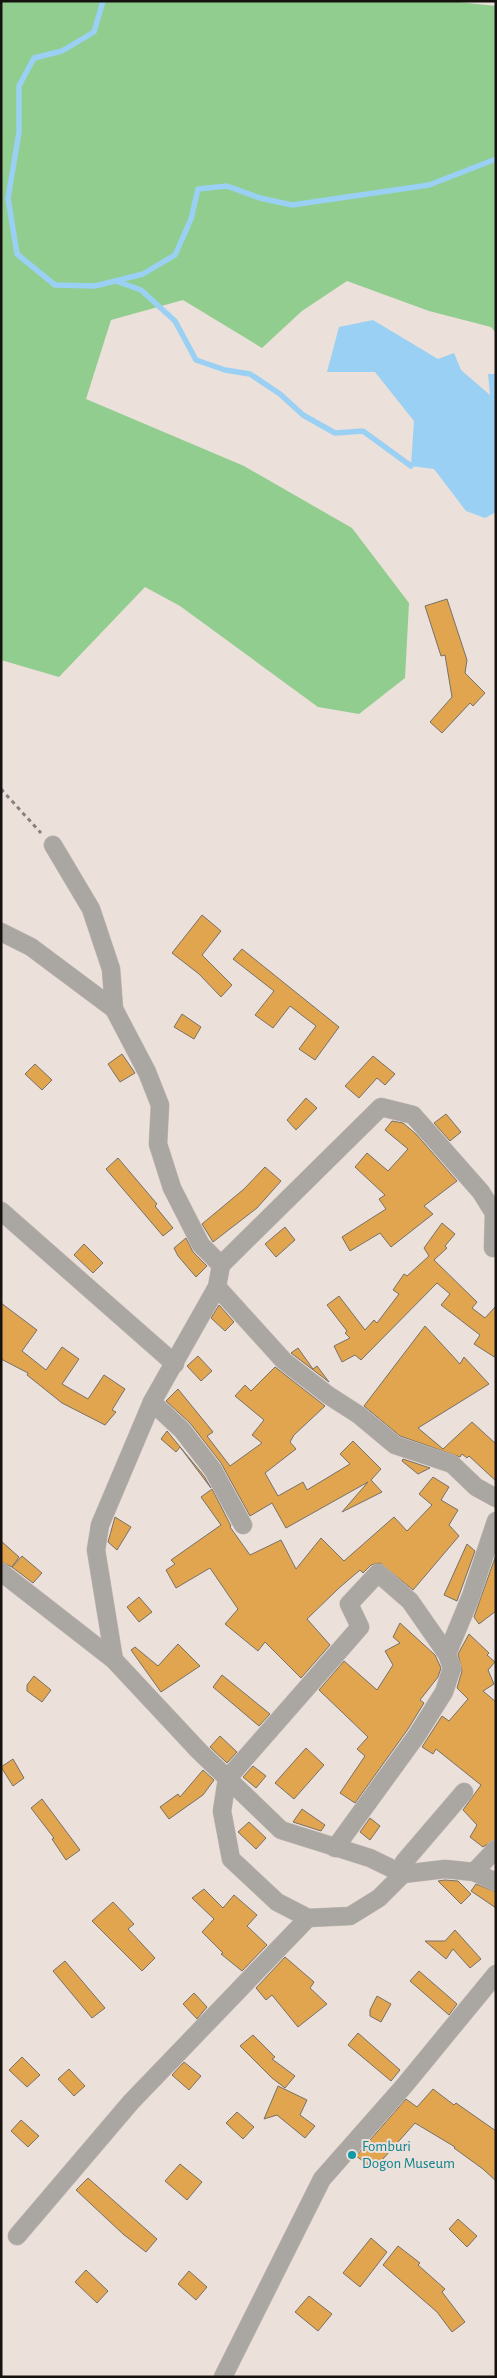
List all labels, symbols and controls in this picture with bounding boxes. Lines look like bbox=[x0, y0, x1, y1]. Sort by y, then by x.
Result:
place label: Fomburi Dogon Museum bbox=[362, 2139, 455, 2171]
marker: Fomburi Dogon Museum bbox=[346, 2149, 358, 2161]

